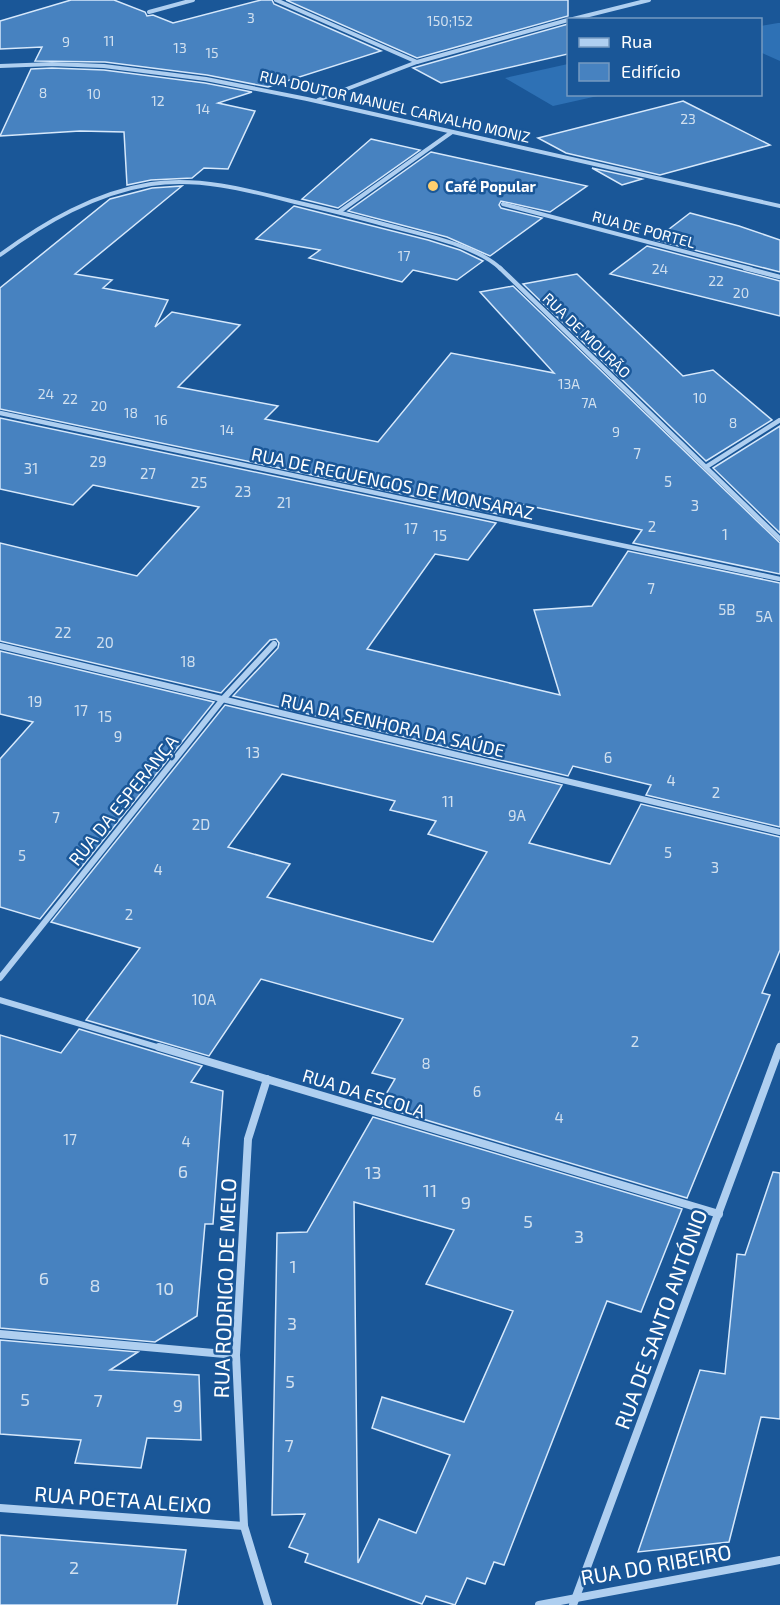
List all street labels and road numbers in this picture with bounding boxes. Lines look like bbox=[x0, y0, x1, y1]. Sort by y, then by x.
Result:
street label: RUA DOUTOR MANUEL CARVALHO MONIZ bbox=[258, 66, 532, 146]
street label: RUA DE PORTEL bbox=[590, 207, 698, 251]
street label: RUA DE MOURÃO bbox=[539, 289, 635, 381]
street label: RUA DE REGUENGOS DE MONSARAZ bbox=[249, 442, 537, 524]
street label: RUA DA SENHORA DA SAÚDE bbox=[279, 689, 507, 761]
street label: RUA DA ESPERANÇA bbox=[64, 730, 184, 870]
street label: RUA DA ESCOLA bbox=[300, 1064, 429, 1122]
street label: RUA RODRIGO DE MELO bbox=[208, 1177, 240, 1399]
street label: RUA DE SANTO ANTÓNIO bbox=[609, 1206, 711, 1432]
street label: RUA POETA ALEIXO bbox=[34, 1480, 212, 1518]
street label: RUA DO RIBEIRO bbox=[579, 1538, 733, 1590]

